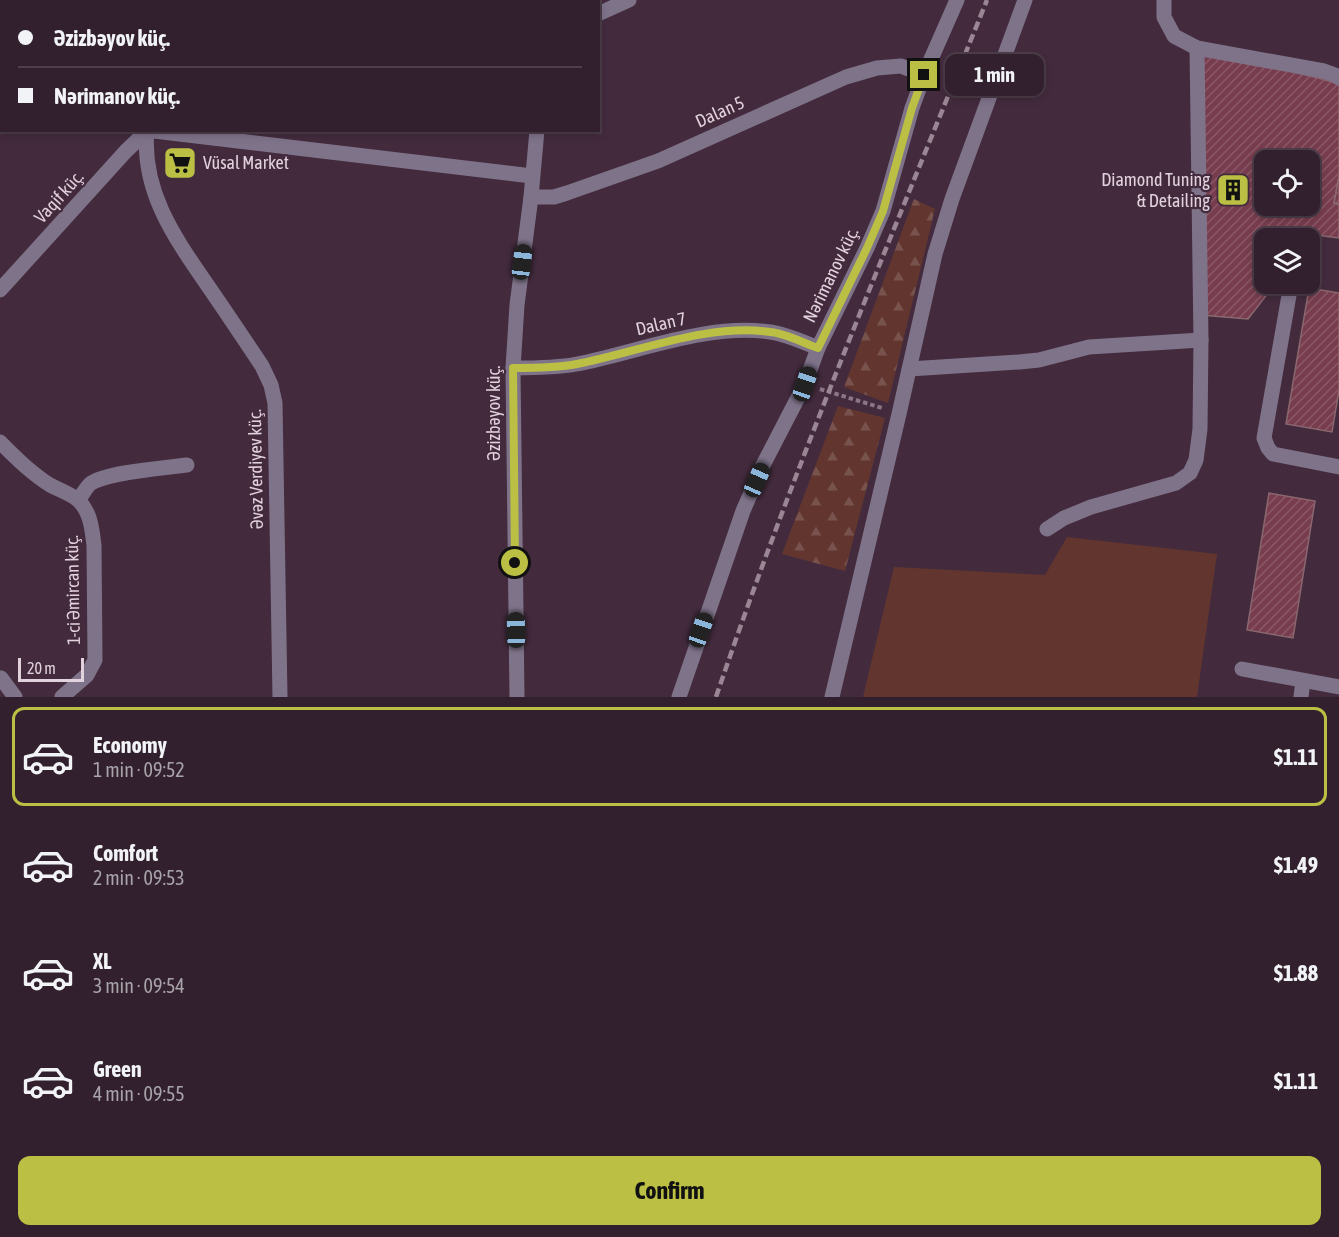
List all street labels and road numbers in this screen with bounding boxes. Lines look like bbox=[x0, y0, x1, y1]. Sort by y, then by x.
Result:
street label: Dalan 5 bbox=[692, 92, 747, 132]
street label: Vaqif küç. bbox=[30, 166, 88, 227]
street label: Nərimanov küç. bbox=[799, 224, 863, 326]
street label: Dalan 7 bbox=[634, 308, 688, 340]
street label: Əzizbəyov küç. bbox=[483, 366, 504, 460]
street label: Əvəz Verdiyev küç. bbox=[244, 409, 267, 529]
street label: 1-ci Əmircan küç. bbox=[61, 535, 84, 645]

